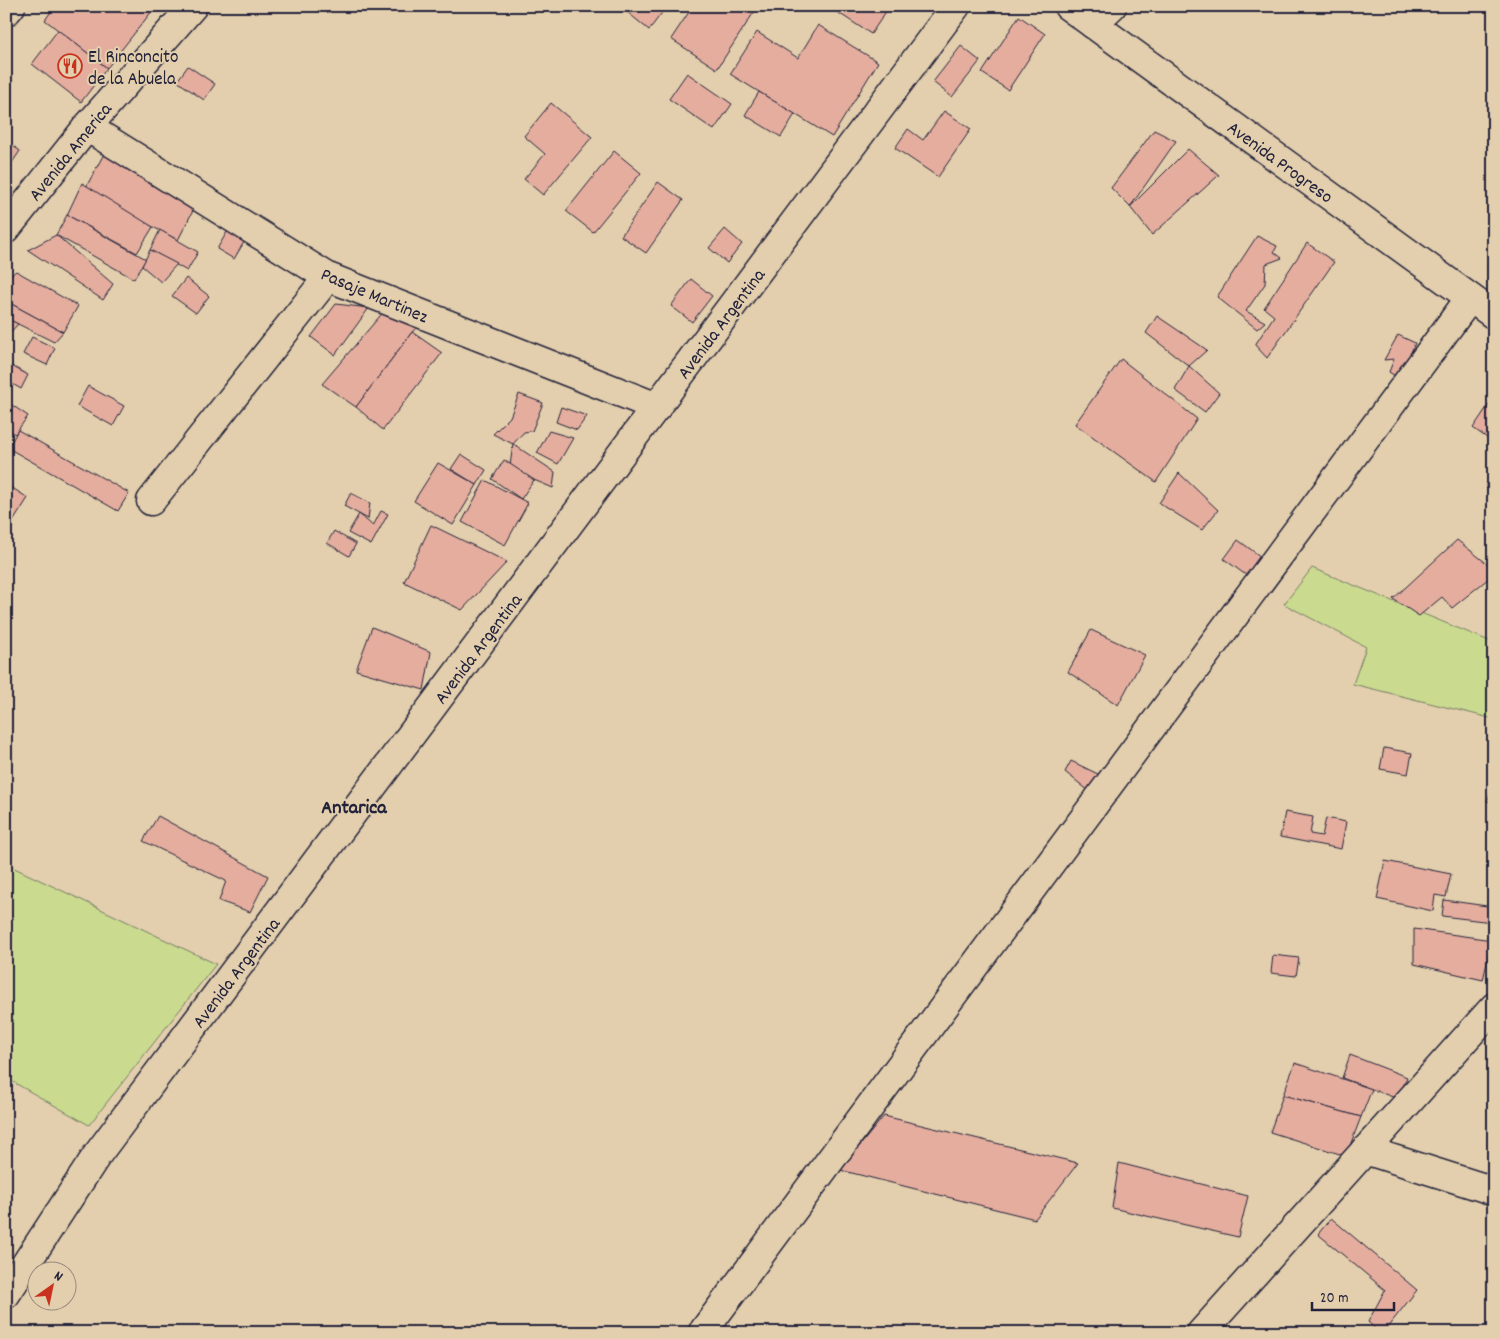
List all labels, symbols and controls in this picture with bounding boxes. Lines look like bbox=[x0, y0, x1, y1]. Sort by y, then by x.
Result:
place label: El Rinconcito de la Abuela bbox=[88, 45, 178, 94]
restaurant icon: El Rinconcito de la Abuela bbox=[57, 53, 83, 79]
street label: Avenida America bbox=[23, 97, 121, 208]
street label: Avenida Progreso bbox=[1220, 116, 1338, 212]
street label: Pasaje Martinez bbox=[316, 263, 431, 332]
street label: Avenida Argentina bbox=[672, 263, 774, 386]
street label: Avenida Argentina bbox=[429, 588, 531, 711]
district label: Antarica bbox=[321, 795, 387, 823]
street label: Avenida Argentina bbox=[187, 912, 289, 1035]
north arrow bbox=[28, 1262, 78, 1312]
text: N bbox=[50, 1267, 66, 1287]
scale bar bbox=[1312, 1279, 1395, 1311]
text: 20 m bbox=[1320, 1288, 1348, 1310]

